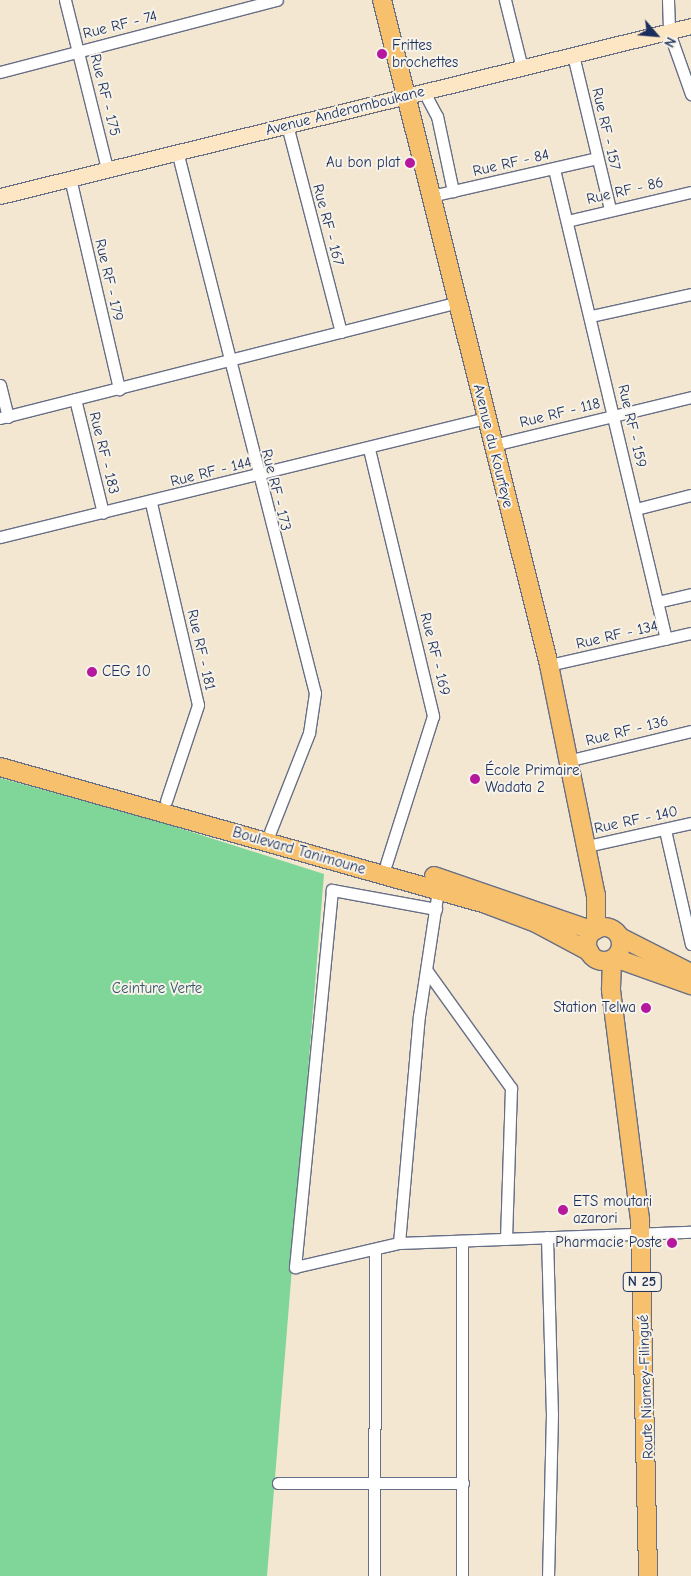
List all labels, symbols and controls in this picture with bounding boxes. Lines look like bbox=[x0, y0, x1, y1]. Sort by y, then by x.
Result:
street label: Rue RF - 74 bbox=[81, 7, 159, 43]
north arrow bbox=[631, 10, 681, 60]
text: N bbox=[660, 34, 679, 50]
place label: Frittes brochettes bbox=[392, 36, 458, 71]
marker: Frittes brochettes bbox=[376, 48, 388, 60]
street label: Rue RF - 175 bbox=[86, 52, 124, 138]
street label: Avenue Anderamboukane bbox=[264, 83, 426, 139]
street label: Rue RF - 157 bbox=[588, 86, 624, 172]
street label: Rue RF - 84 bbox=[471, 145, 551, 181]
place label: Au bon plat bbox=[326, 154, 400, 172]
marker: Au bon plat bbox=[404, 157, 416, 169]
street label: Rue RF - 86 bbox=[585, 173, 665, 209]
street label: Rue RF - 167 bbox=[308, 182, 348, 268]
street label: Rue RF - 179 bbox=[91, 237, 127, 323]
street label: Avenue du Kourfeye bbox=[469, 382, 517, 510]
street label: Rue RF - 159 bbox=[614, 383, 650, 469]
street label: Rue RF - 118 bbox=[518, 394, 602, 432]
street label: Rue RF - 183 bbox=[85, 410, 123, 496]
street label: Rue RF - 173 bbox=[257, 447, 295, 533]
street label: Rue RF - 144 bbox=[168, 453, 254, 491]
street label: Rue RF - 181 bbox=[183, 608, 219, 692]
street label: Rue RF - 169 bbox=[416, 611, 454, 697]
street label: Rue RF - 134 bbox=[574, 617, 660, 653]
place label: CEG 10 bbox=[102, 663, 151, 681]
marker: CEG 10 bbox=[86, 666, 98, 678]
street label: Rue RF - 136 bbox=[584, 712, 670, 750]
place label: École Primaire Wadata 2 bbox=[485, 761, 580, 796]
marker: École Primaire Wadata 2 bbox=[469, 773, 481, 785]
street label: Rue RF - 140 bbox=[593, 802, 679, 838]
street label: Boulevard Tanimoune bbox=[230, 823, 368, 879]
park label: Ceinture Verte bbox=[112, 980, 202, 998]
place label: Station Telwa bbox=[553, 999, 636, 1017]
marker: Station Telwa bbox=[640, 1002, 652, 1014]
place label: ETS moutari azarori bbox=[573, 1192, 652, 1227]
marker: ETS moutari azarori bbox=[557, 1204, 569, 1216]
place label: Pharmacie Poste bbox=[555, 1234, 662, 1252]
marker: Pharmacie Poste bbox=[666, 1237, 678, 1249]
road number: N 25 bbox=[622, 1270, 662, 1294]
street label: Route Niamey-Filingué bbox=[634, 1314, 658, 1460]

